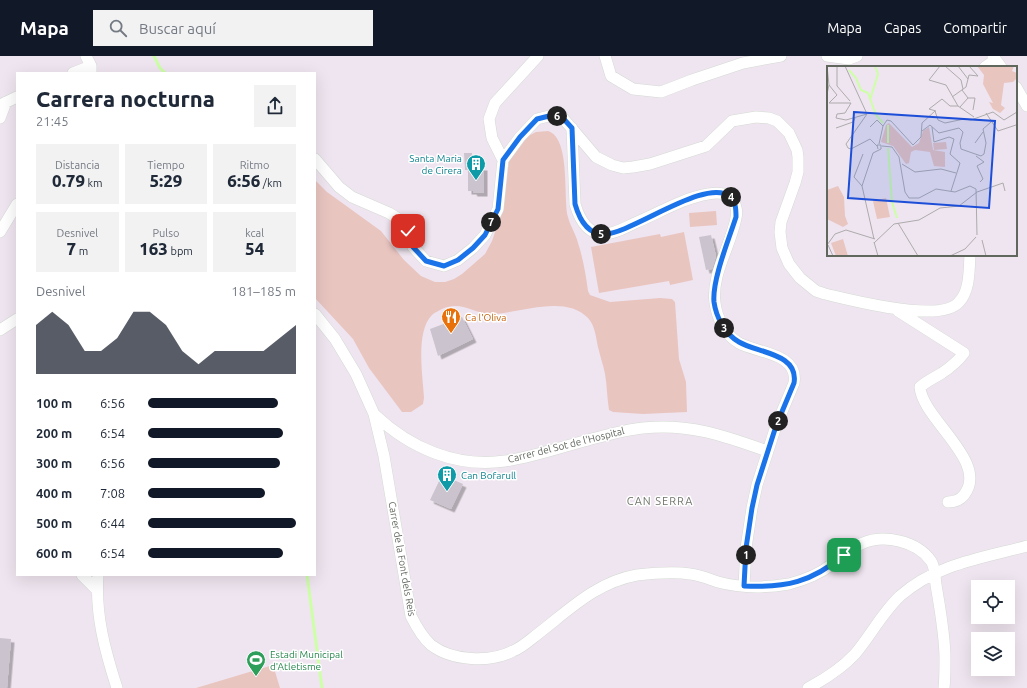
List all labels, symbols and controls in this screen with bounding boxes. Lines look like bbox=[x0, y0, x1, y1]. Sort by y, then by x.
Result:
search box bbox=[93, 10, 373, 46]
text: Mapa bbox=[20, 17, 69, 39]
icon: search bbox=[107, 17, 129, 39]
text: Buscar aquí bbox=[139, 20, 216, 37]
text: Mapa bbox=[827, 20, 862, 36]
text: Capas bbox=[884, 20, 921, 36]
text: Compartir bbox=[943, 20, 1007, 36]
inset map bbox=[827, 66, 1017, 256]
button: share bbox=[254, 85, 296, 127]
text: Carrera nocturna bbox=[36, 86, 215, 111]
pin: 6 bbox=[547, 106, 567, 126]
text: 6 bbox=[554, 110, 560, 122]
text: 21:45 bbox=[36, 114, 69, 128]
place label: Santa Maria de Cirera bbox=[409, 153, 462, 176]
building icon: Santa Maria de Cirera bbox=[465, 153, 487, 181]
text: Distancia bbox=[55, 159, 100, 171]
text: Tiempo bbox=[147, 159, 185, 171]
text: Ritmo bbox=[240, 159, 270, 171]
text: 0.79 bbox=[52, 171, 85, 190]
text: 5:29 bbox=[150, 171, 182, 190]
text: 6:56 bbox=[227, 171, 260, 190]
text: km bbox=[85, 177, 103, 189]
text: /km bbox=[260, 177, 282, 189]
pin: 4 bbox=[721, 187, 741, 207]
text: 4 bbox=[728, 191, 734, 203]
pin: 7 bbox=[481, 212, 501, 232]
pin bbox=[391, 214, 425, 248]
text: 7 bbox=[488, 216, 494, 228]
icon: check bbox=[397, 220, 419, 242]
pin: 5 bbox=[591, 224, 611, 244]
text: Desnivel bbox=[56, 227, 98, 239]
text: Pulso bbox=[153, 227, 179, 239]
text: kcal bbox=[245, 227, 264, 239]
text: 5 bbox=[598, 228, 604, 240]
text: 7 bbox=[67, 239, 76, 258]
text: 163 bbox=[139, 239, 168, 258]
text: 54 bbox=[245, 239, 264, 258]
text: m bbox=[76, 245, 88, 257]
text: bpm bbox=[168, 245, 193, 257]
text: Desnivel bbox=[36, 284, 85, 298]
text: 181–185 m bbox=[231, 284, 296, 298]
restaurant icon: Ca l'Oliva bbox=[440, 306, 462, 334]
place label: Ca l'Oliva bbox=[465, 312, 506, 323]
pin: 3 bbox=[714, 318, 734, 338]
text: 3 bbox=[721, 322, 727, 334]
text: 100 m bbox=[36, 396, 72, 410]
text: 6:56 bbox=[100, 396, 125, 410]
pin: 2 bbox=[768, 411, 788, 431]
text: 2 bbox=[775, 415, 781, 427]
street label: Carrer del Sot de l'Hospital bbox=[507, 425, 626, 465]
text: 200 m bbox=[36, 426, 72, 440]
text: 6:54 bbox=[100, 426, 125, 440]
text: 300 m bbox=[36, 456, 72, 470]
text: 6:56 bbox=[100, 456, 125, 470]
building icon: Can Bofarull bbox=[436, 464, 458, 492]
place label: Can Bofarull bbox=[461, 470, 517, 481]
text: 400 m bbox=[36, 486, 72, 500]
text: 7:08 bbox=[100, 486, 125, 500]
district label: CAN SERRA bbox=[627, 495, 693, 507]
street label: Carrer de la Font dels Reis bbox=[386, 501, 418, 617]
text: 500 m bbox=[36, 516, 72, 530]
text: 6:44 bbox=[100, 516, 125, 530]
pin bbox=[827, 538, 861, 572]
icon: arrive bbox=[833, 544, 855, 566]
pin: 1 bbox=[736, 545, 756, 565]
text: 600 m bbox=[36, 546, 72, 560]
text: 6:54 bbox=[100, 546, 125, 560]
text: 1 bbox=[743, 549, 749, 561]
map controls bbox=[971, 580, 1015, 676]
button: locate bbox=[971, 580, 1015, 624]
button: layers bbox=[971, 632, 1015, 676]
sports icon: Estadi Municipal d'Atletisme bbox=[245, 649, 267, 677]
place label: Estadi Municipal d'Atletisme bbox=[270, 649, 343, 672]

